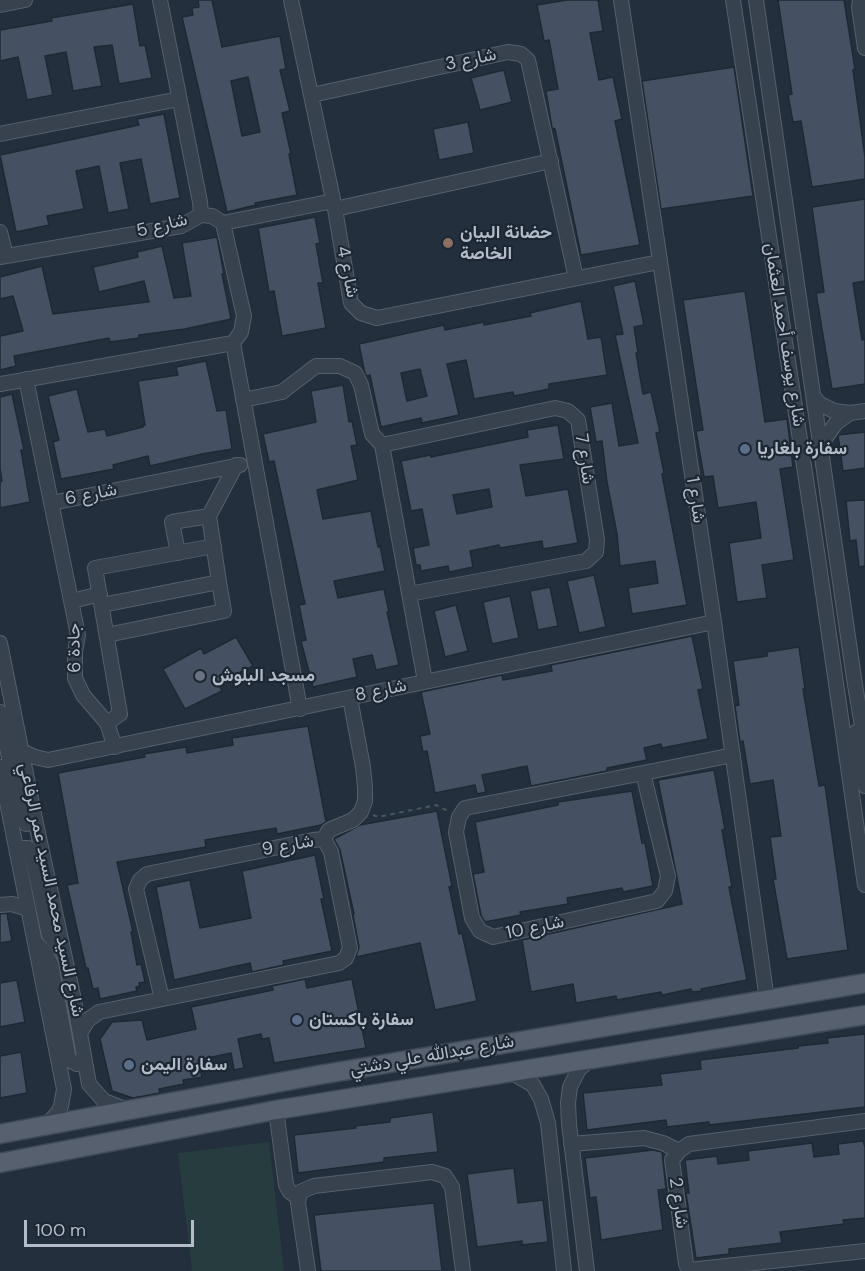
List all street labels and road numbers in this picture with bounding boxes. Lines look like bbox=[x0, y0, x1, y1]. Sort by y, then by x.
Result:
street label: شارع 3 bbox=[444, 44, 498, 76]
street label: شارع 5 bbox=[134, 209, 190, 243]
street label: شارع يوسف أحمد العثمان bbox=[759, 242, 809, 428]
street label: شارع 4 bbox=[331, 244, 363, 300]
street label: شارع 7 bbox=[569, 432, 599, 486]
street label: شارع 1 bbox=[681, 475, 709, 525]
street label: شارع 6 bbox=[63, 479, 119, 511]
street label: جادة 6 bbox=[64, 623, 86, 673]
street label: شارع 8 bbox=[353, 675, 409, 707]
street label: شارع السيد محمد السيد عمر الرفاعي bbox=[14, 761, 88, 1019]
street label: شارع 9 bbox=[260, 831, 316, 861]
street label: شارع 10 bbox=[504, 911, 566, 945]
street label: شارع عبدالله علي دشتي bbox=[348, 1031, 516, 1081]
street label: شارع 2 bbox=[664, 1176, 692, 1230]

